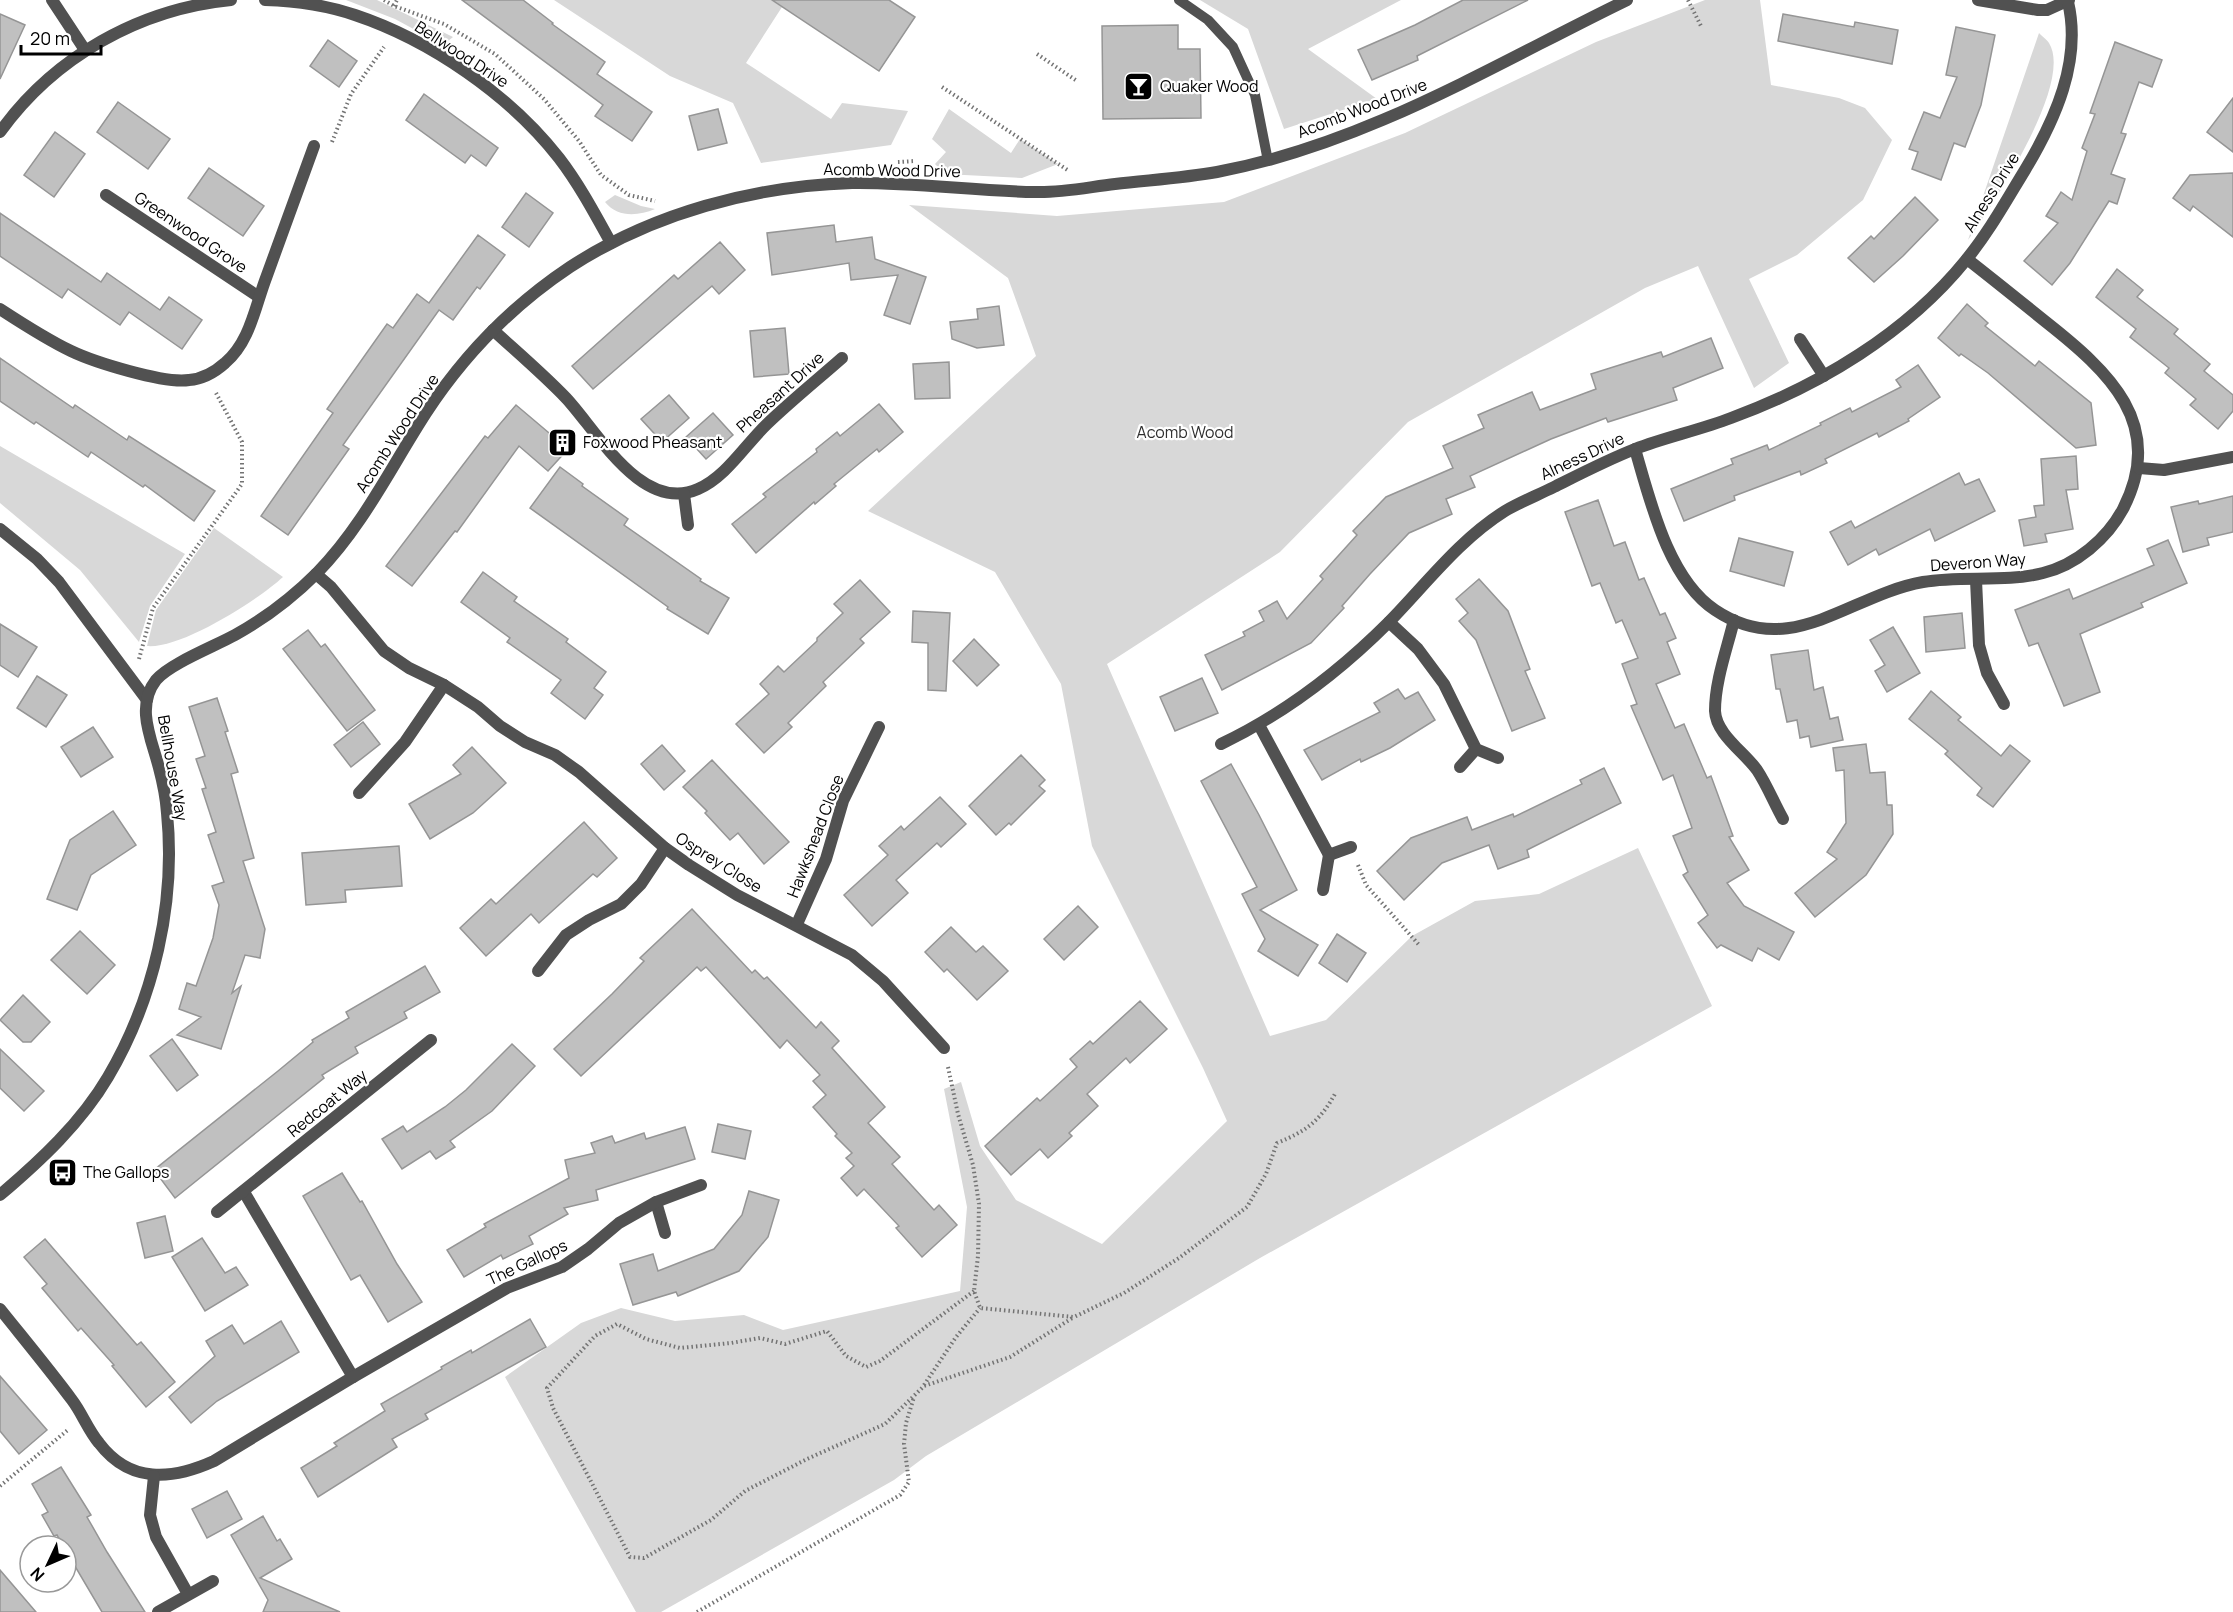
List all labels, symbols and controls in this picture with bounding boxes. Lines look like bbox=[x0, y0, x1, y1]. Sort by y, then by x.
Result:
street label: Bellwood Drive bbox=[411, 15, 513, 93]
scale bar bbox=[21, 18, 100, 56]
text: 20 m bbox=[30, 26, 70, 50]
bar icon: Quaker Wood bbox=[1123, 70, 1155, 102]
street label: Acomb Wood Drive bbox=[1294, 73, 1430, 143]
place label: Quaker Wood bbox=[1160, 75, 1258, 97]
street label: Alness Drive bbox=[1958, 148, 2024, 236]
street label: Acomb Wood Drive bbox=[823, 158, 961, 182]
street label: Greenwood Grove bbox=[130, 186, 252, 278]
street label: Pheasant Drive bbox=[731, 347, 829, 437]
street label: Acomb Wood Drive bbox=[350, 369, 444, 497]
park label: Acomb Wood bbox=[1137, 421, 1233, 443]
building icon: Foxwood Pheasant bbox=[546, 426, 578, 458]
street label: Alness Drive bbox=[1537, 427, 1627, 485]
place label: Foxwood Pheasant bbox=[583, 431, 722, 453]
street label: Deveron Way bbox=[1929, 548, 2027, 576]
street label: Bellhouse Way bbox=[153, 713, 193, 823]
street label: Hawkshead Close bbox=[781, 771, 849, 901]
street label: Osprey Close bbox=[672, 827, 766, 897]
street label: Redcoat Way bbox=[283, 1064, 372, 1142]
bus stop icon: The Gallops bbox=[46, 1156, 78, 1188]
place label: The Gallops bbox=[83, 1161, 170, 1183]
street label: The Gallops bbox=[483, 1234, 571, 1290]
north arrow bbox=[18, 1534, 78, 1594]
text: N bbox=[25, 1563, 49, 1586]

